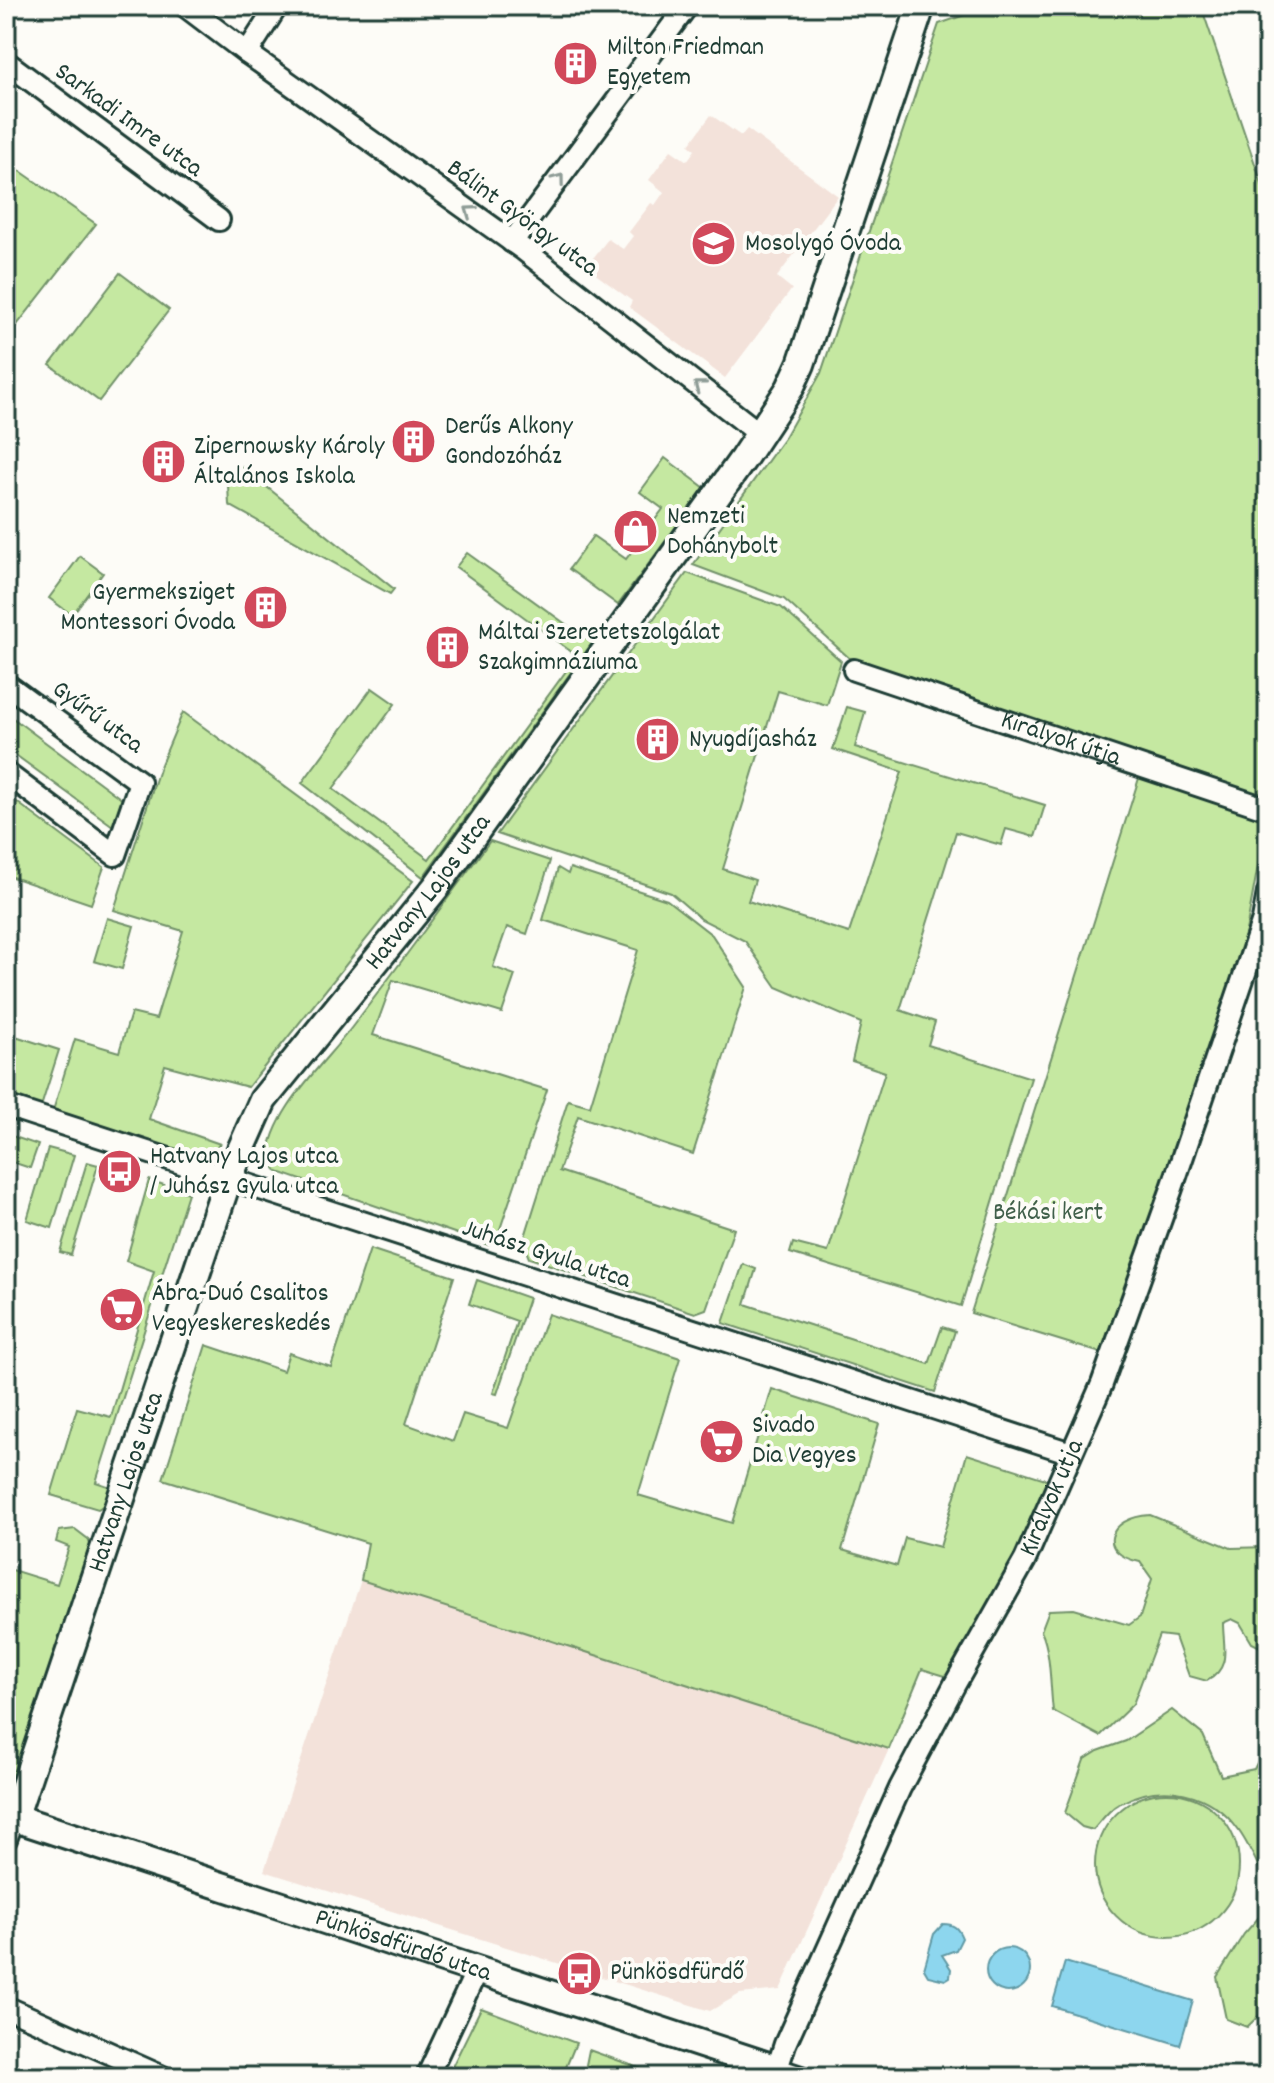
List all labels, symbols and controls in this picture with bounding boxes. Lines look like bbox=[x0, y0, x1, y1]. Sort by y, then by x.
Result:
place label: Milton Friedman Egyetem bbox=[607, 30, 764, 97]
building icon: Milton Friedman Egyetem bbox=[552, 39, 600, 87]
street label: Sarkadi Imre utca bbox=[46, 54, 211, 188]
street label: Bálint György utca bbox=[438, 151, 606, 287]
one-way arrow bbox=[549, 173, 563, 188]
one-way arrow bbox=[464, 206, 478, 221]
school or university icon: Mosolygó Óvoda bbox=[690, 220, 738, 268]
place label: Mosolygó Óvoda bbox=[745, 226, 902, 263]
one-way arrow bbox=[694, 381, 708, 396]
place label: Derűs Alkony Gondozóház bbox=[445, 409, 573, 476]
building icon: Derűs Alkony Gondozóház bbox=[390, 418, 438, 466]
place label: Zipernowsky Károly Általános Iskola bbox=[194, 429, 385, 496]
building icon: Zipernowsky Károly Általános Iskola bbox=[139, 438, 187, 486]
place label: Nemzeti Dohánybolt bbox=[667, 499, 778, 566]
shop icon: Nemzeti Dohánybolt bbox=[612, 508, 660, 556]
place label: Gyermeksziget Montessori Óvoda bbox=[60, 575, 236, 642]
building icon: Gyermeksziget Montessori Óvoda bbox=[242, 584, 290, 632]
place label: Máltai Szeretetszolgálat Szakgimnáziuma bbox=[478, 615, 721, 682]
building icon: Máltai Szeretetszolgálat Szakgimnáziuma bbox=[423, 624, 471, 672]
street label: Gyűrű utca bbox=[44, 672, 151, 764]
street label: Királyok útja bbox=[996, 702, 1126, 777]
building icon: Nyugdíjasház bbox=[634, 716, 682, 764]
place label: Nyugdíjasház bbox=[689, 722, 817, 759]
street label: Hatvany Lajos utca bbox=[357, 806, 501, 979]
place label: Hatvany Lajos utca / Juhász Gyula utca bbox=[150, 1139, 339, 1206]
bus stop icon: Hatvany Lajos utca / Juhász Gyula utca bbox=[95, 1148, 143, 1196]
park label: Békási kert bbox=[993, 1195, 1103, 1232]
street label: Juhász Gyula utca bbox=[457, 1210, 636, 1300]
place label: Ábra-Duó Csalitos Vegyeskereskedés bbox=[152, 1276, 331, 1343]
supermarket icon: Ábra-Duó Csalitos Vegyeskereskedés bbox=[97, 1285, 145, 1333]
street label: Hatvany Lajos utca bbox=[79, 1386, 174, 1577]
place label: Sivado Dia Vegyes bbox=[752, 1408, 857, 1475]
supermarket icon: Sivado Dia Vegyes bbox=[697, 1417, 745, 1465]
street label: Királyok útja bbox=[1010, 1433, 1094, 1562]
street label: Pünkösdfürdő utca bbox=[310, 1899, 497, 1992]
bus stop icon: Pünkösdfürdő bbox=[555, 1949, 603, 1997]
place label: Pünkösdfürdő bbox=[610, 1955, 745, 1992]

